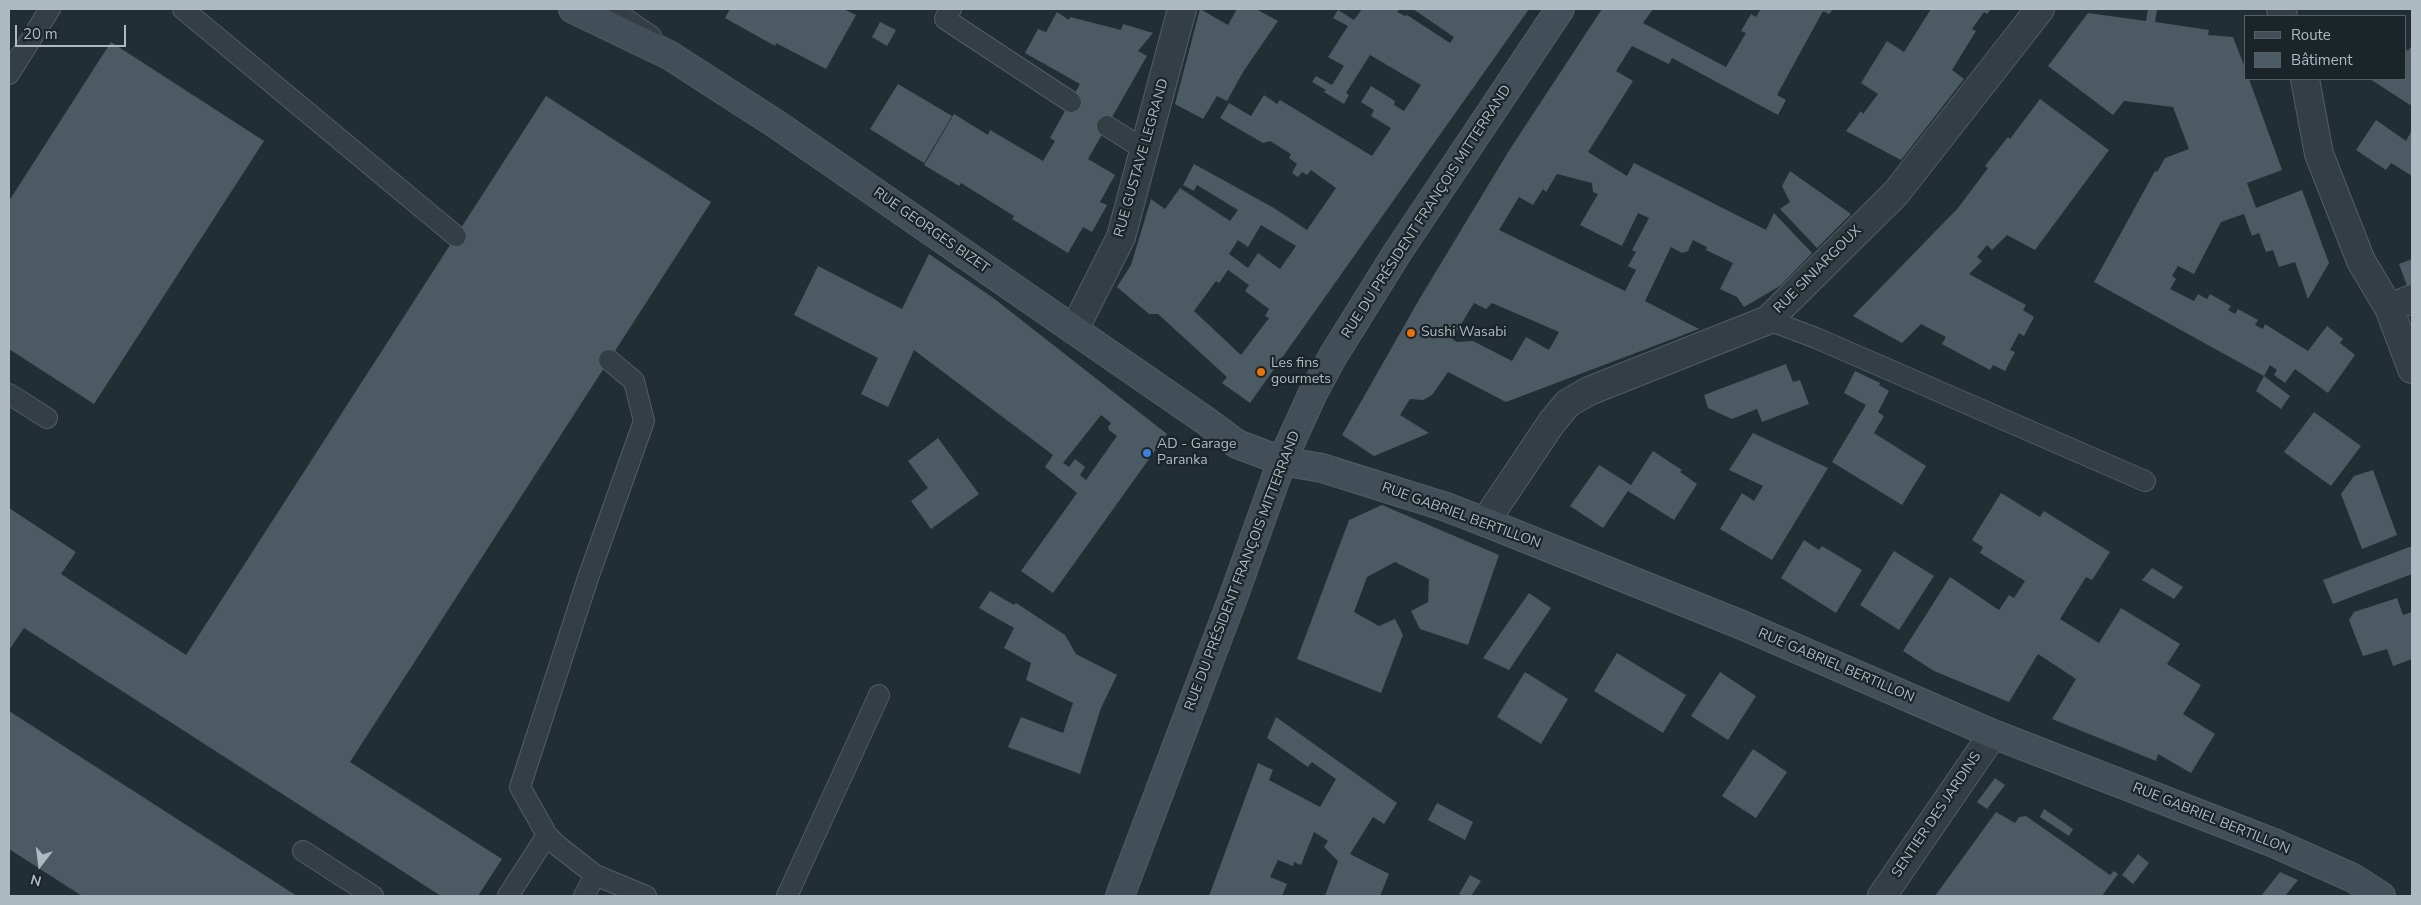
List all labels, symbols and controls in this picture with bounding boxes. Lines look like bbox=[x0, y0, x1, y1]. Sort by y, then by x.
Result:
scale bar bbox=[18, 15, 129, 47]
legend bbox=[2244, 15, 2406, 80]
text: 20 m bbox=[23, 24, 58, 44]
text: Route bbox=[2291, 25, 2331, 45]
text: Bâtiment bbox=[2291, 50, 2352, 70]
street label: RUE GUSTAVE LEGRAND bbox=[1111, 77, 1173, 239]
street label: RUE DU PRÉSIDENT FRANÇOIS MITTERRAND bbox=[1339, 82, 1515, 342]
street label: RUE GEORGES BIZET bbox=[870, 185, 992, 277]
street label: RUE SINIARGOUX bbox=[1771, 223, 1865, 317]
place label: Sushi Wasabi bbox=[1421, 325, 1507, 341]
marker: Sushi Wasabi bbox=[1405, 327, 1417, 339]
place label: Les fins gourmets bbox=[1271, 356, 1331, 388]
marker: Les fins gourmets bbox=[1255, 366, 1267, 378]
street label: RUE DU PRÉSIDENT FRANÇOIS MITTERRAND bbox=[1182, 429, 1304, 713]
place label: AD - Garage Paranka bbox=[1157, 437, 1236, 470]
marker: AD - Garage Paranka bbox=[1141, 447, 1153, 459]
street label: RUE GABRIEL BERTILLON bbox=[1379, 479, 1543, 553]
street label: RUE GABRIEL BERTILLON bbox=[1755, 625, 1917, 707]
street label: SENTIER DES JARDINS bbox=[1889, 749, 1985, 881]
street label: RUE GABRIEL BERTILLON bbox=[2130, 780, 2292, 858]
north arrow bbox=[15, 840, 65, 890]
text: N bbox=[28, 869, 44, 891]

